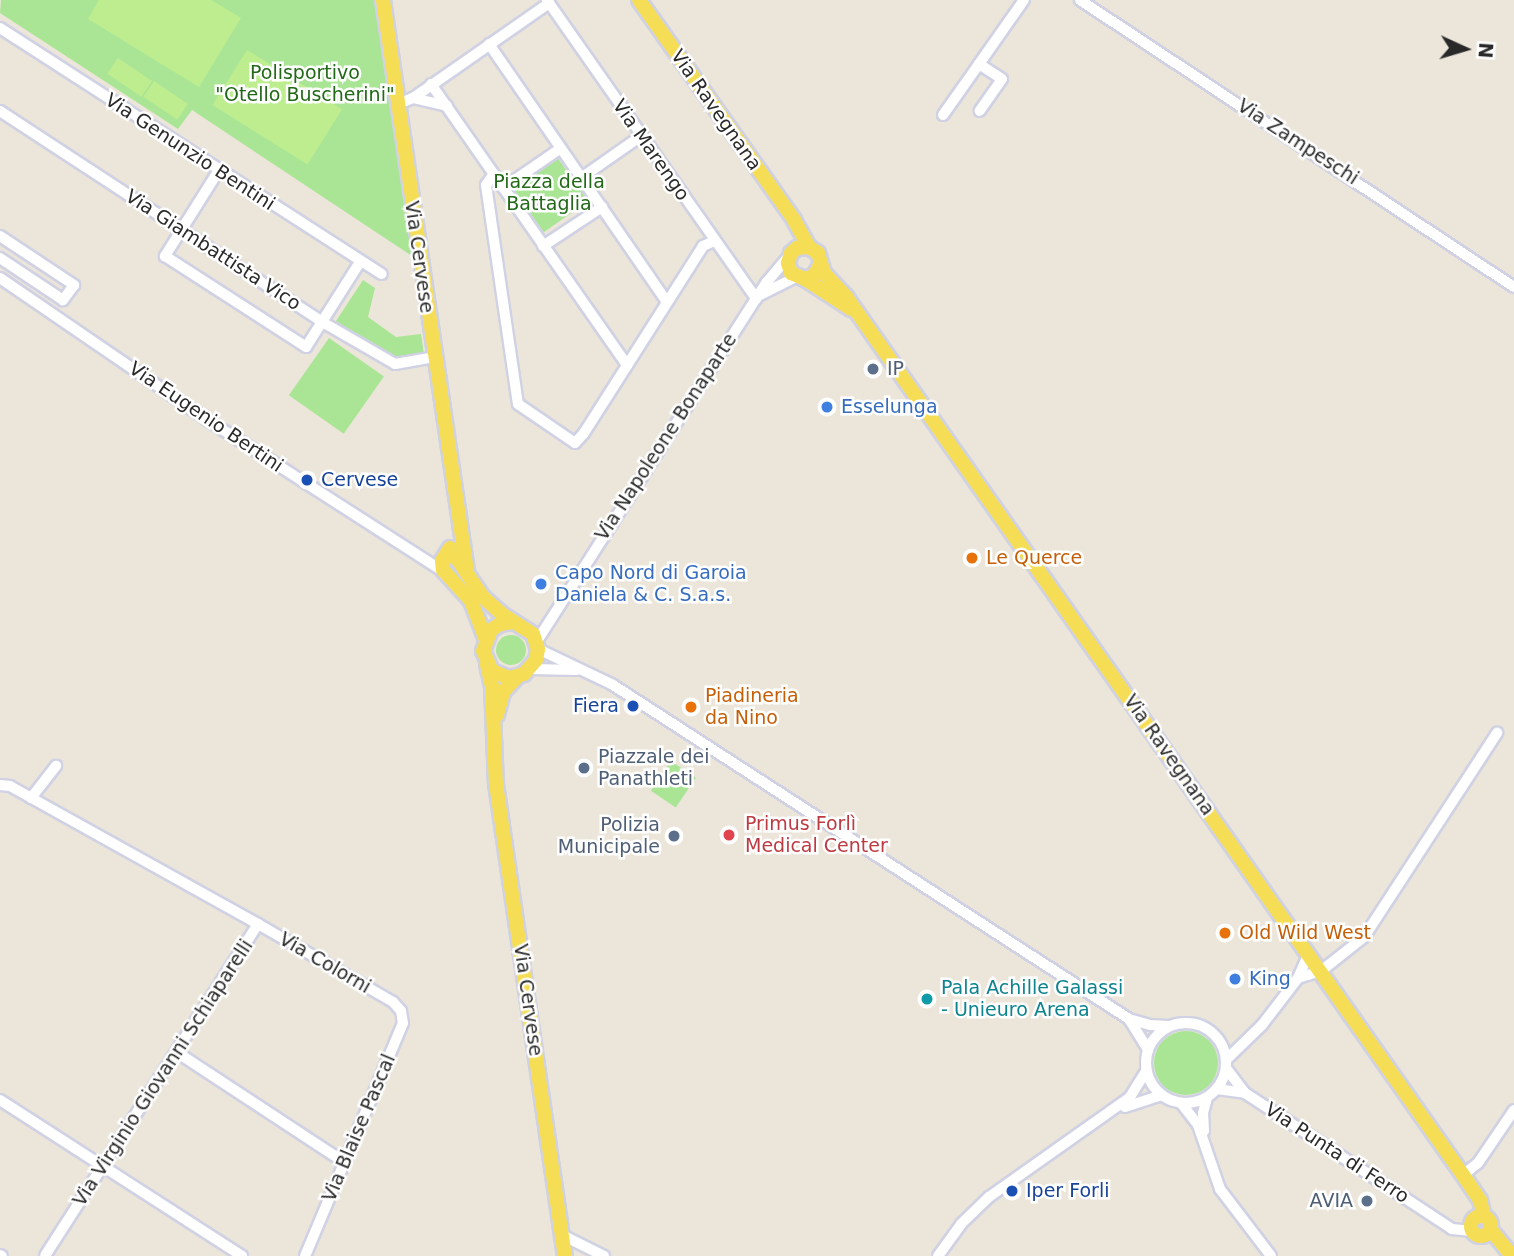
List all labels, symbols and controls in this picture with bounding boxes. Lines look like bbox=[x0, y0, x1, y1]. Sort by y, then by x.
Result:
north arrow bbox=[1430, 14, 1500, 84]
text: N bbox=[1474, 42, 1497, 59]
street label: Via Ravegnana bbox=[666, 45, 766, 175]
park label: Polisportivo "Otello Buscherini" bbox=[215, 62, 395, 106]
street label: Via Genunzio Bentini bbox=[101, 89, 279, 215]
street label: Via Zampeschi bbox=[1233, 94, 1363, 190]
street label: Via Marengo bbox=[608, 95, 694, 205]
park label: Piazza della Battaglia bbox=[493, 171, 605, 215]
street label: Via Giambattista Vico bbox=[121, 185, 305, 315]
street label: Via Cervese bbox=[400, 200, 438, 314]
street label: Via Napoleone Bonaparte bbox=[590, 329, 742, 545]
street label: Via Eugenio Bertini bbox=[125, 357, 287, 477]
place label: IP bbox=[887, 358, 904, 380]
marker: IP bbox=[865, 361, 881, 377]
place label: Esselunga bbox=[841, 396, 938, 418]
marker: Esselunga bbox=[819, 399, 835, 415]
place label: Cervese bbox=[321, 469, 398, 491]
marker: Cervese bbox=[299, 472, 315, 488]
place label: Le Querce bbox=[986, 547, 1082, 569]
marker: Le Querce bbox=[964, 550, 980, 566]
place label: Capo Nord di Garoia Daniela & C. S.a.s. bbox=[555, 562, 747, 606]
marker: Capo Nord di Garoia Daniela & C. S.a.s. bbox=[533, 576, 549, 592]
place label: Piadineria da Nino bbox=[705, 685, 799, 729]
street label: Via Ravegnana bbox=[1119, 690, 1219, 820]
place label: Fiera bbox=[573, 695, 619, 717]
marker: Fiera bbox=[625, 698, 641, 714]
marker: Piadineria da Nino bbox=[683, 699, 699, 715]
place label: Piazzale dei Panathleti bbox=[598, 746, 710, 790]
marker: Piazzale dei Panathleti bbox=[576, 760, 592, 776]
place label: Primus Forlì Medical Center bbox=[745, 813, 888, 857]
place label: Polizia Municipale bbox=[558, 814, 660, 858]
marker: Primus Forlì Medical Center bbox=[719, 825, 739, 845]
marker: Polizia Municipale bbox=[666, 828, 682, 844]
place label: Old Wild West bbox=[1239, 922, 1371, 944]
marker: Old Wild West bbox=[1217, 925, 1233, 941]
street label: Via Colorni bbox=[275, 928, 375, 998]
street label: Via Virginio Giovanni Schiaparelli bbox=[68, 935, 258, 1211]
street label: Via Cervese bbox=[509, 943, 547, 1057]
place label: King bbox=[1249, 968, 1291, 990]
marker: King bbox=[1227, 971, 1243, 987]
place label: Pala Achille Galassi - Unieuro Arena bbox=[941, 977, 1123, 1021]
marker: Pala Achille Galassi - Unieuro Arena bbox=[919, 991, 935, 1007]
street label: Via Blaise Pascal bbox=[318, 1051, 400, 1205]
street label: Via Punta di Ferro bbox=[1261, 1098, 1413, 1208]
place label: Iper Forli bbox=[1026, 1180, 1109, 1202]
marker: Iper Forli bbox=[1004, 1183, 1020, 1199]
place label: AVIA bbox=[1310, 1190, 1353, 1212]
marker: AVIA bbox=[1359, 1193, 1375, 1209]

